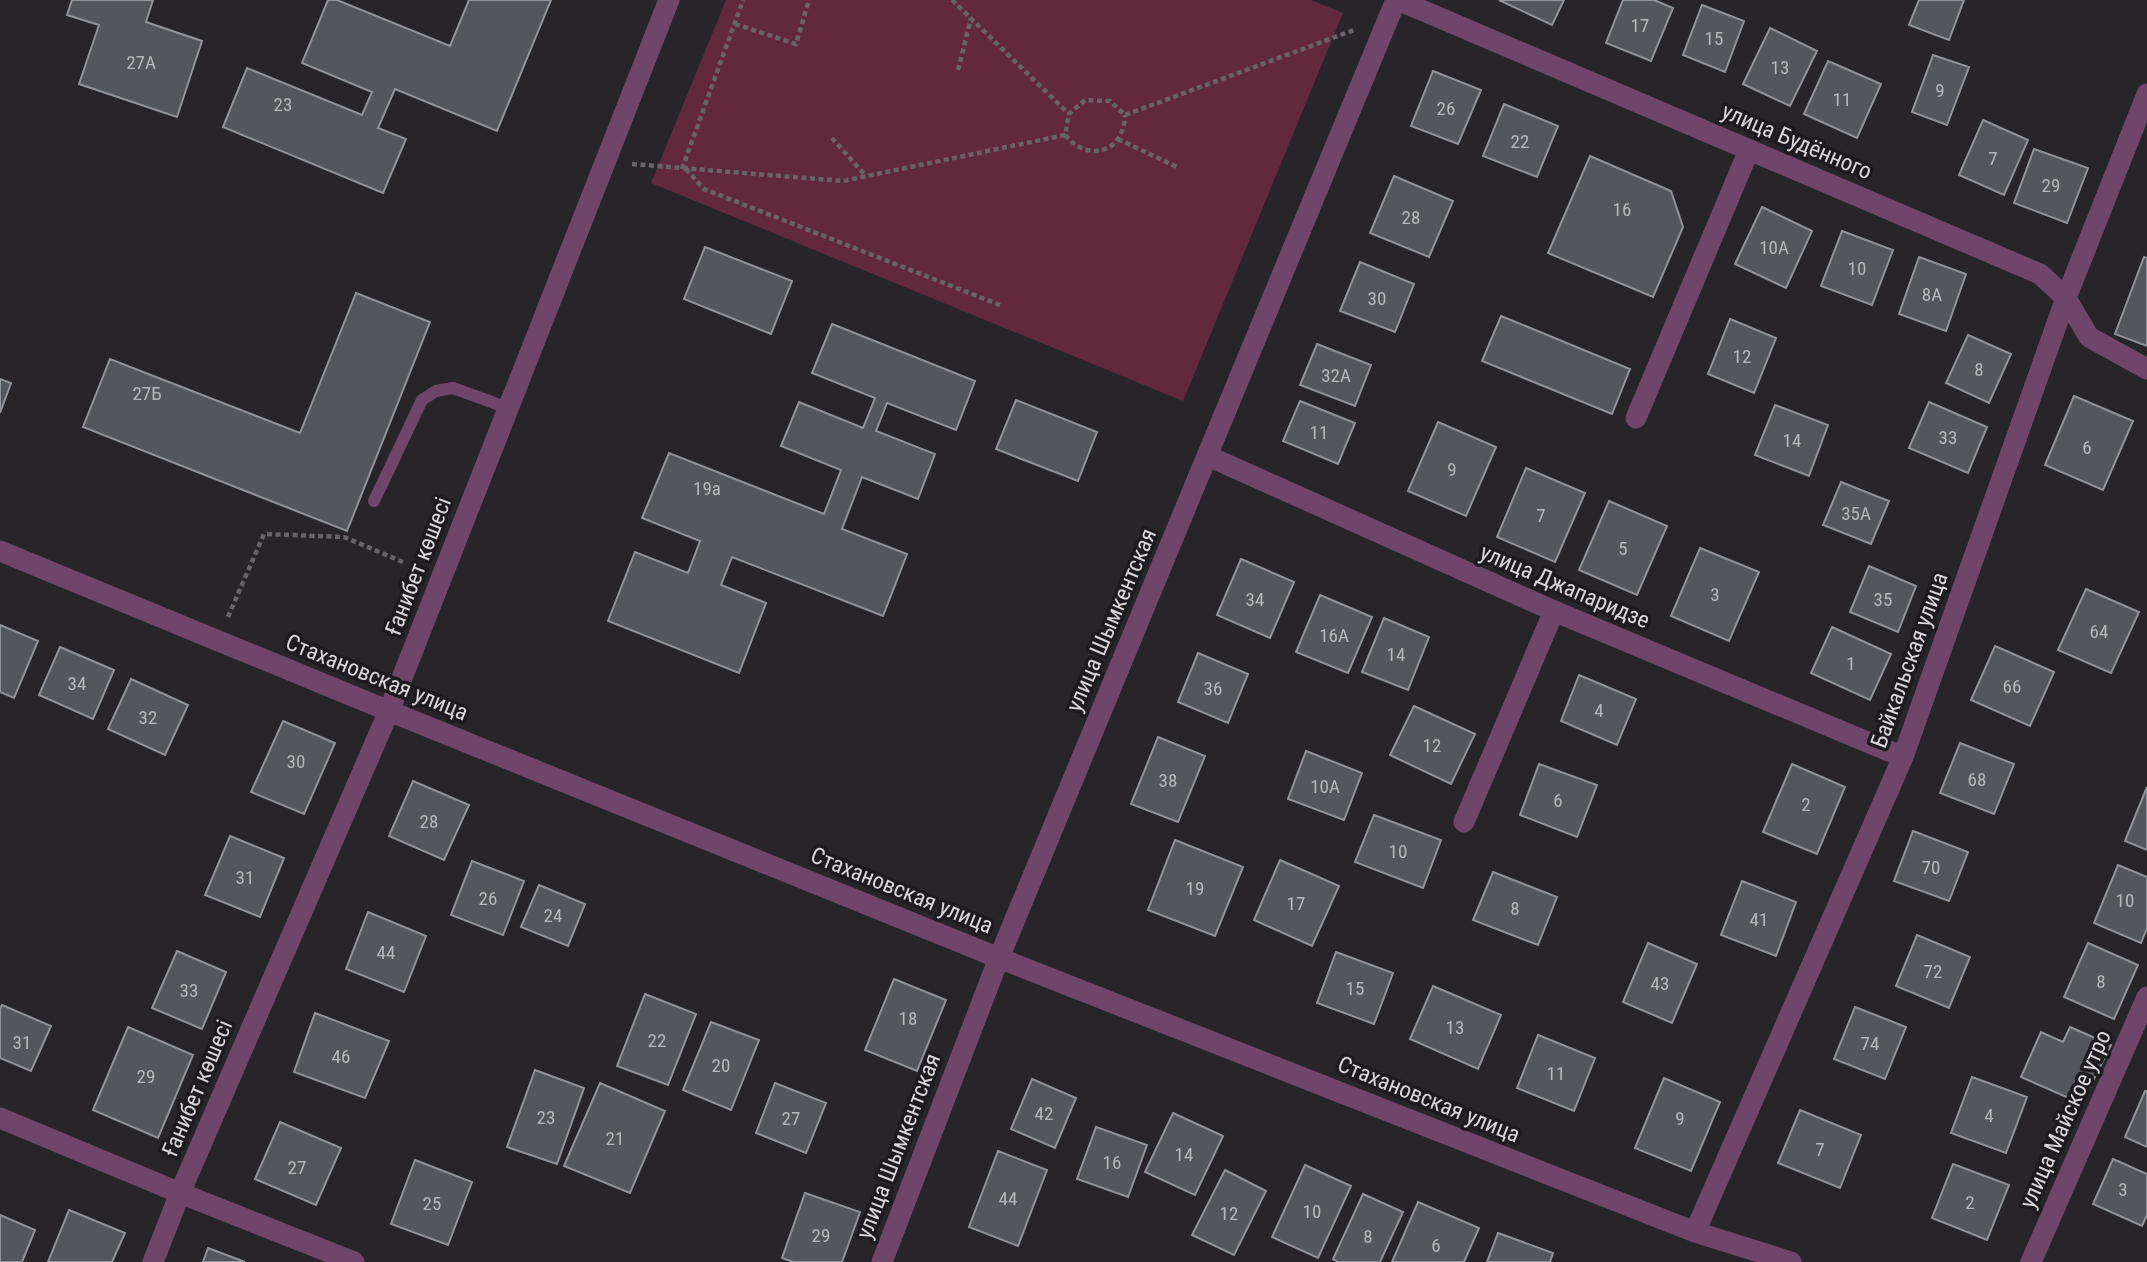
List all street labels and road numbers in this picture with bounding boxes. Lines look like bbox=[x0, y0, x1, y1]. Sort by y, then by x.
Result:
street label: улица Будённого bbox=[1718, 98, 1876, 185]
street label: Ғанибет көшесі bbox=[380, 493, 457, 639]
street label: улица Шымкентская bbox=[1061, 525, 1162, 716]
street label: улица Джапаридзе bbox=[1476, 539, 1654, 634]
street label: Байкальская улица bbox=[1865, 569, 1954, 752]
street label: Стахановская улица bbox=[282, 629, 472, 726]
street label: Стахановская улица bbox=[807, 842, 997, 939]
street label: Ғанибет көшесі bbox=[157, 1016, 238, 1160]
street label: улица Майское утро bbox=[2014, 1026, 2117, 1213]
street label: улица Шымкентская bbox=[851, 1050, 946, 1243]
street label: Стахановская улица bbox=[1334, 1051, 1524, 1148]

